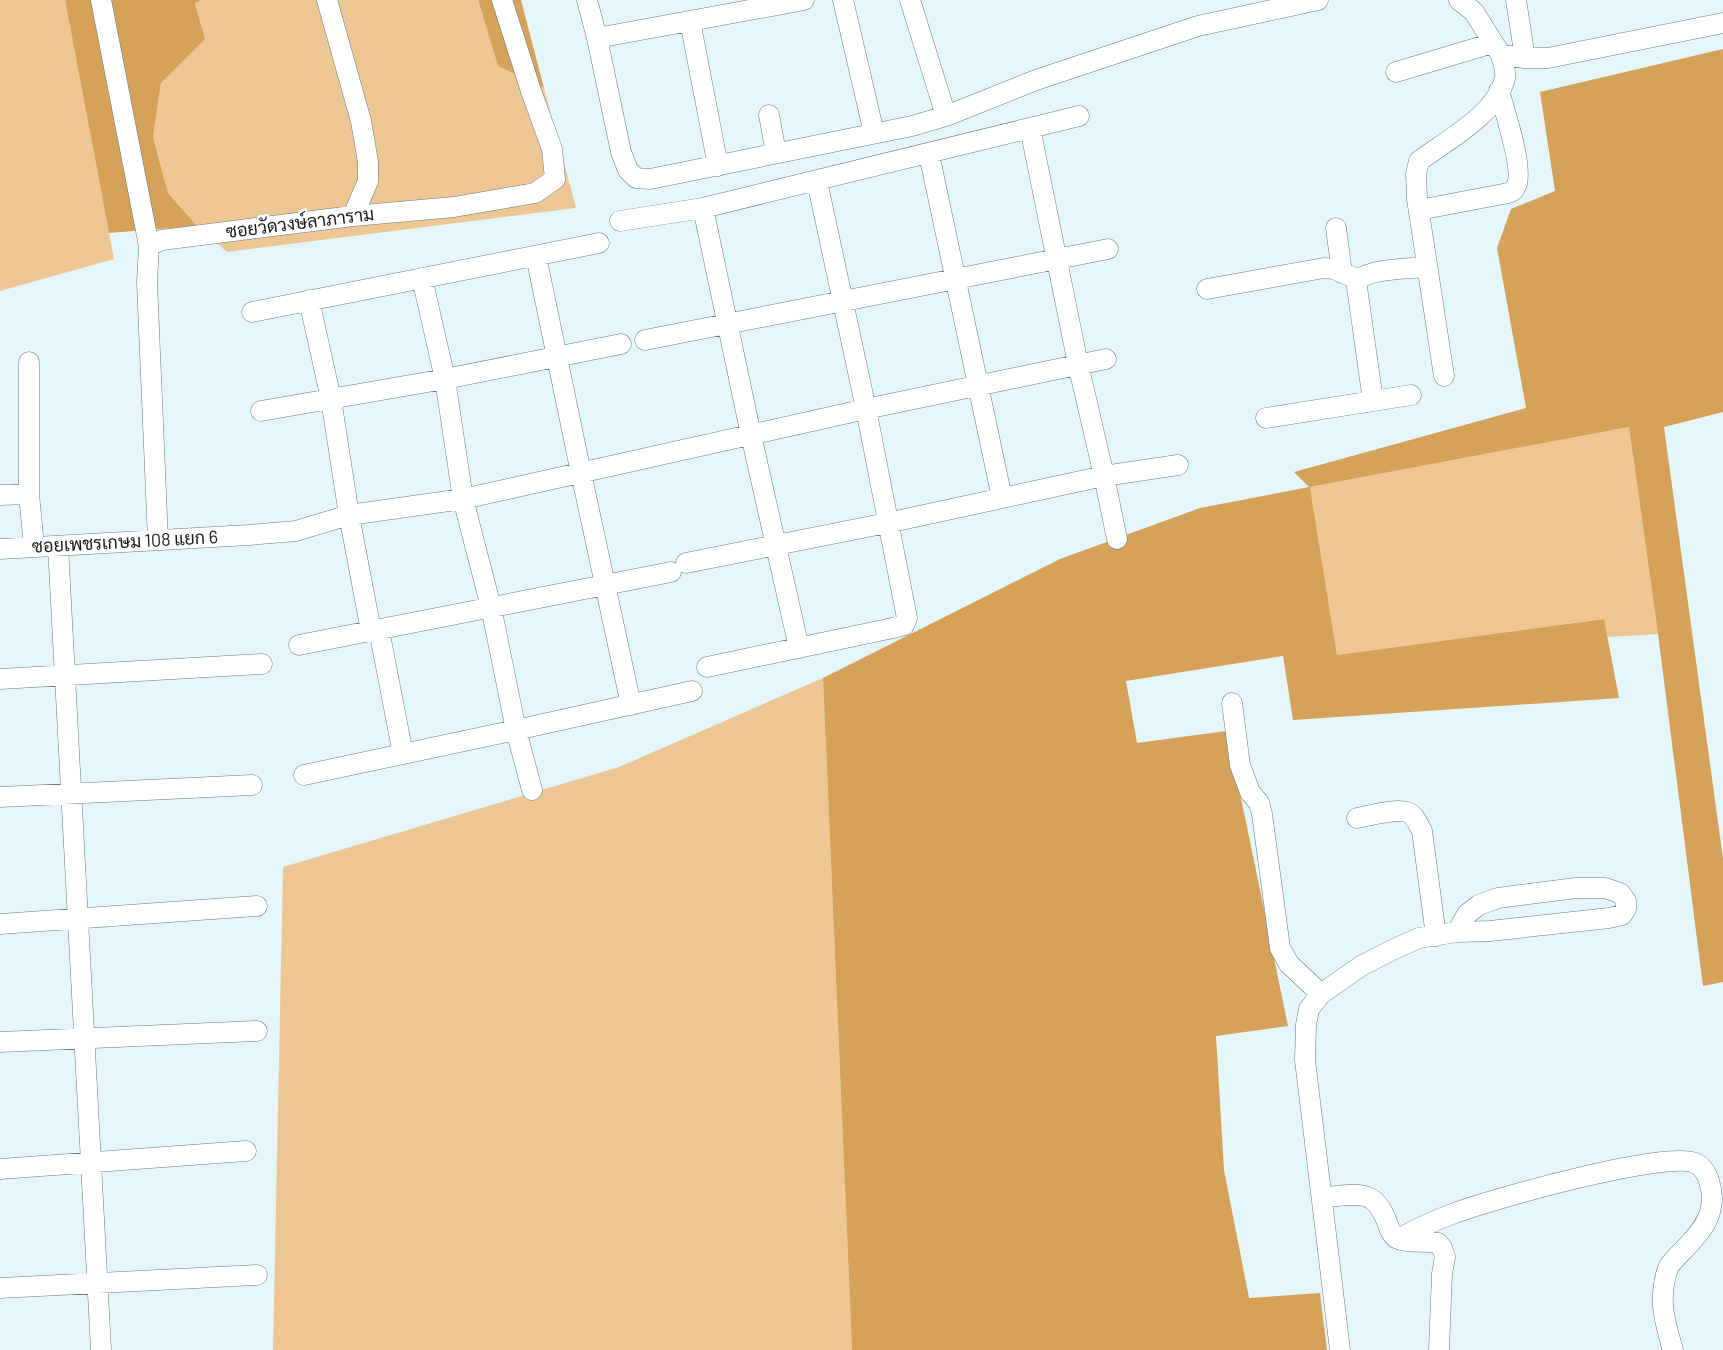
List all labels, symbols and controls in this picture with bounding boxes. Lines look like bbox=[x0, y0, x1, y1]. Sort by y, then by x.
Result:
street label: ซอยวัดวงษ์ลาภาราม bbox=[225, 201, 375, 242]
street label: ซอยเพชรเกษม 108 แยก 6 bbox=[31, 525, 219, 557]

